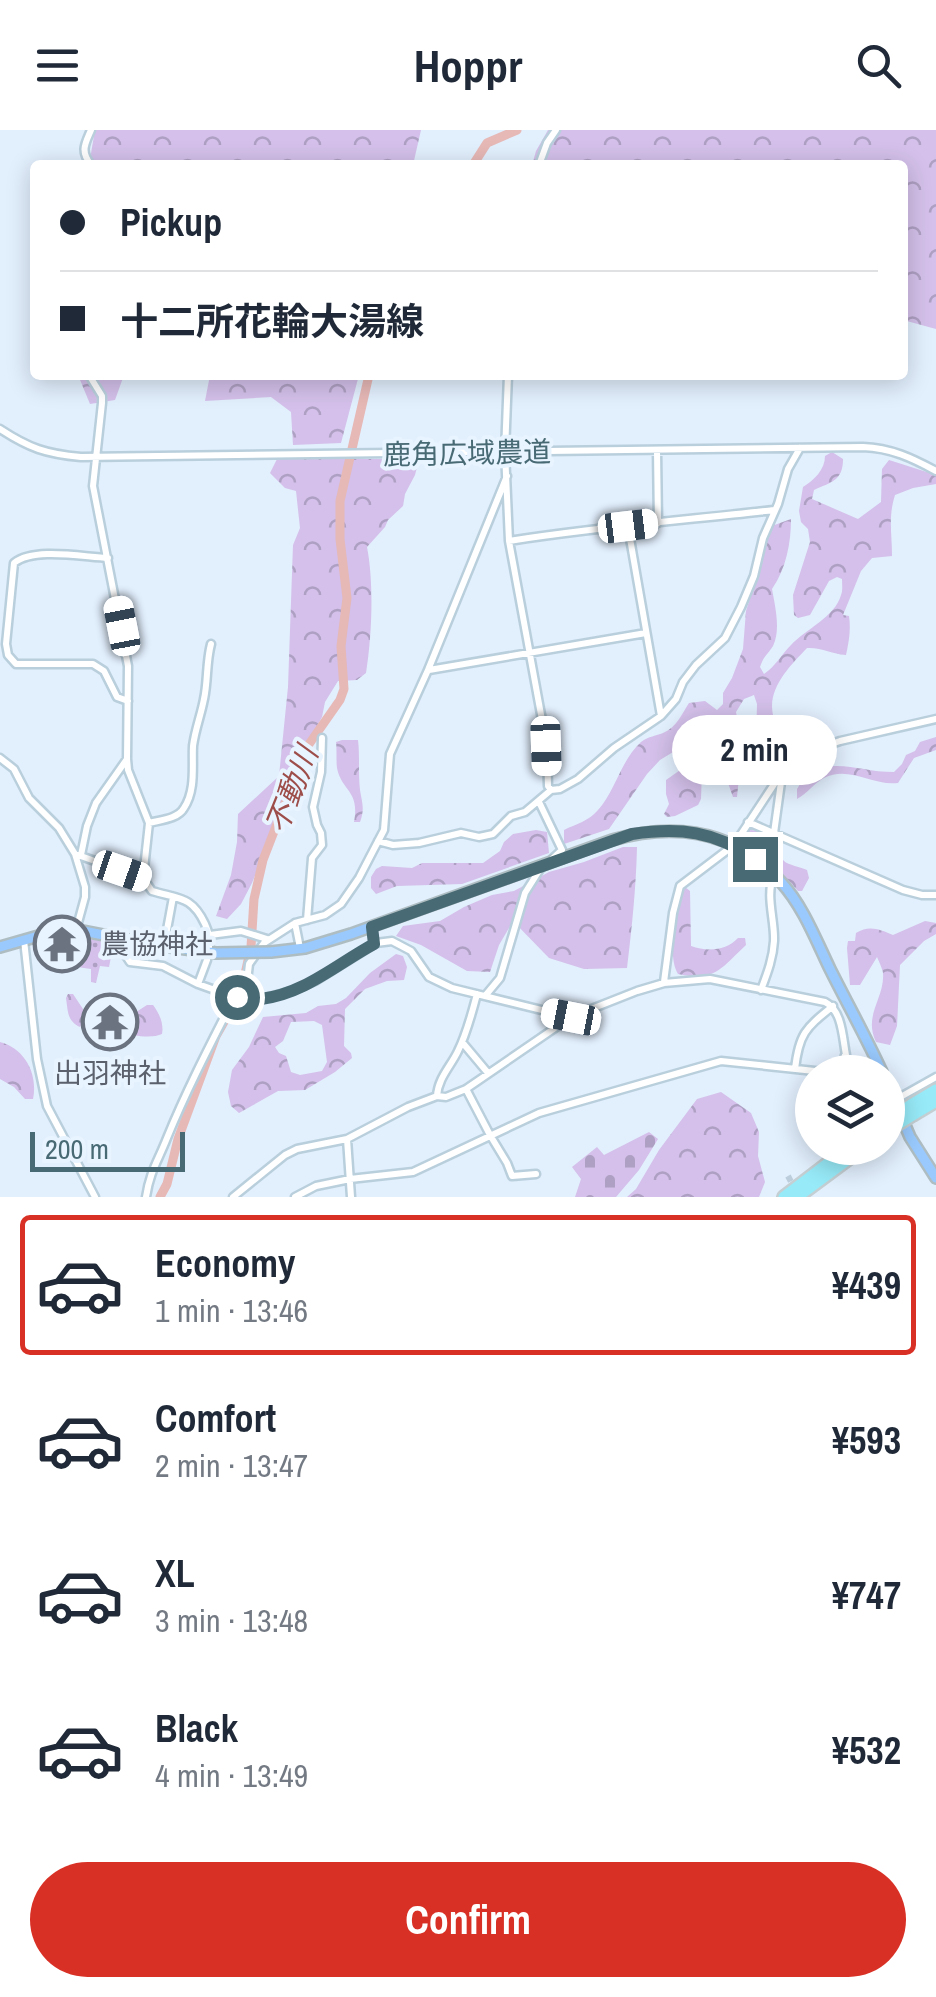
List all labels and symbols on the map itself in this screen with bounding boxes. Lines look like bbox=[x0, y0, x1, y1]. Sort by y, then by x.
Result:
street label: 鹿角広域農道 bbox=[383, 433, 551, 473]
car bbox=[596, 507, 660, 545]
car bbox=[102, 594, 142, 658]
callout: 2 min bbox=[672, 714, 838, 784]
car bbox=[530, 715, 562, 777]
water label: 不動川 bbox=[256, 738, 328, 839]
route end bbox=[733, 837, 778, 882]
car bbox=[89, 847, 155, 895]
temple icon: 農協神社 bbox=[32, 914, 92, 974]
place label: 農協神社 bbox=[101, 925, 213, 963]
route start bbox=[215, 975, 260, 1020]
temple icon: 出羽神社 bbox=[80, 992, 140, 1052]
car bbox=[539, 997, 603, 1037]
place label: 出羽神社 bbox=[54, 1054, 166, 1092]
scale bar bbox=[30, 1127, 185, 1172]

